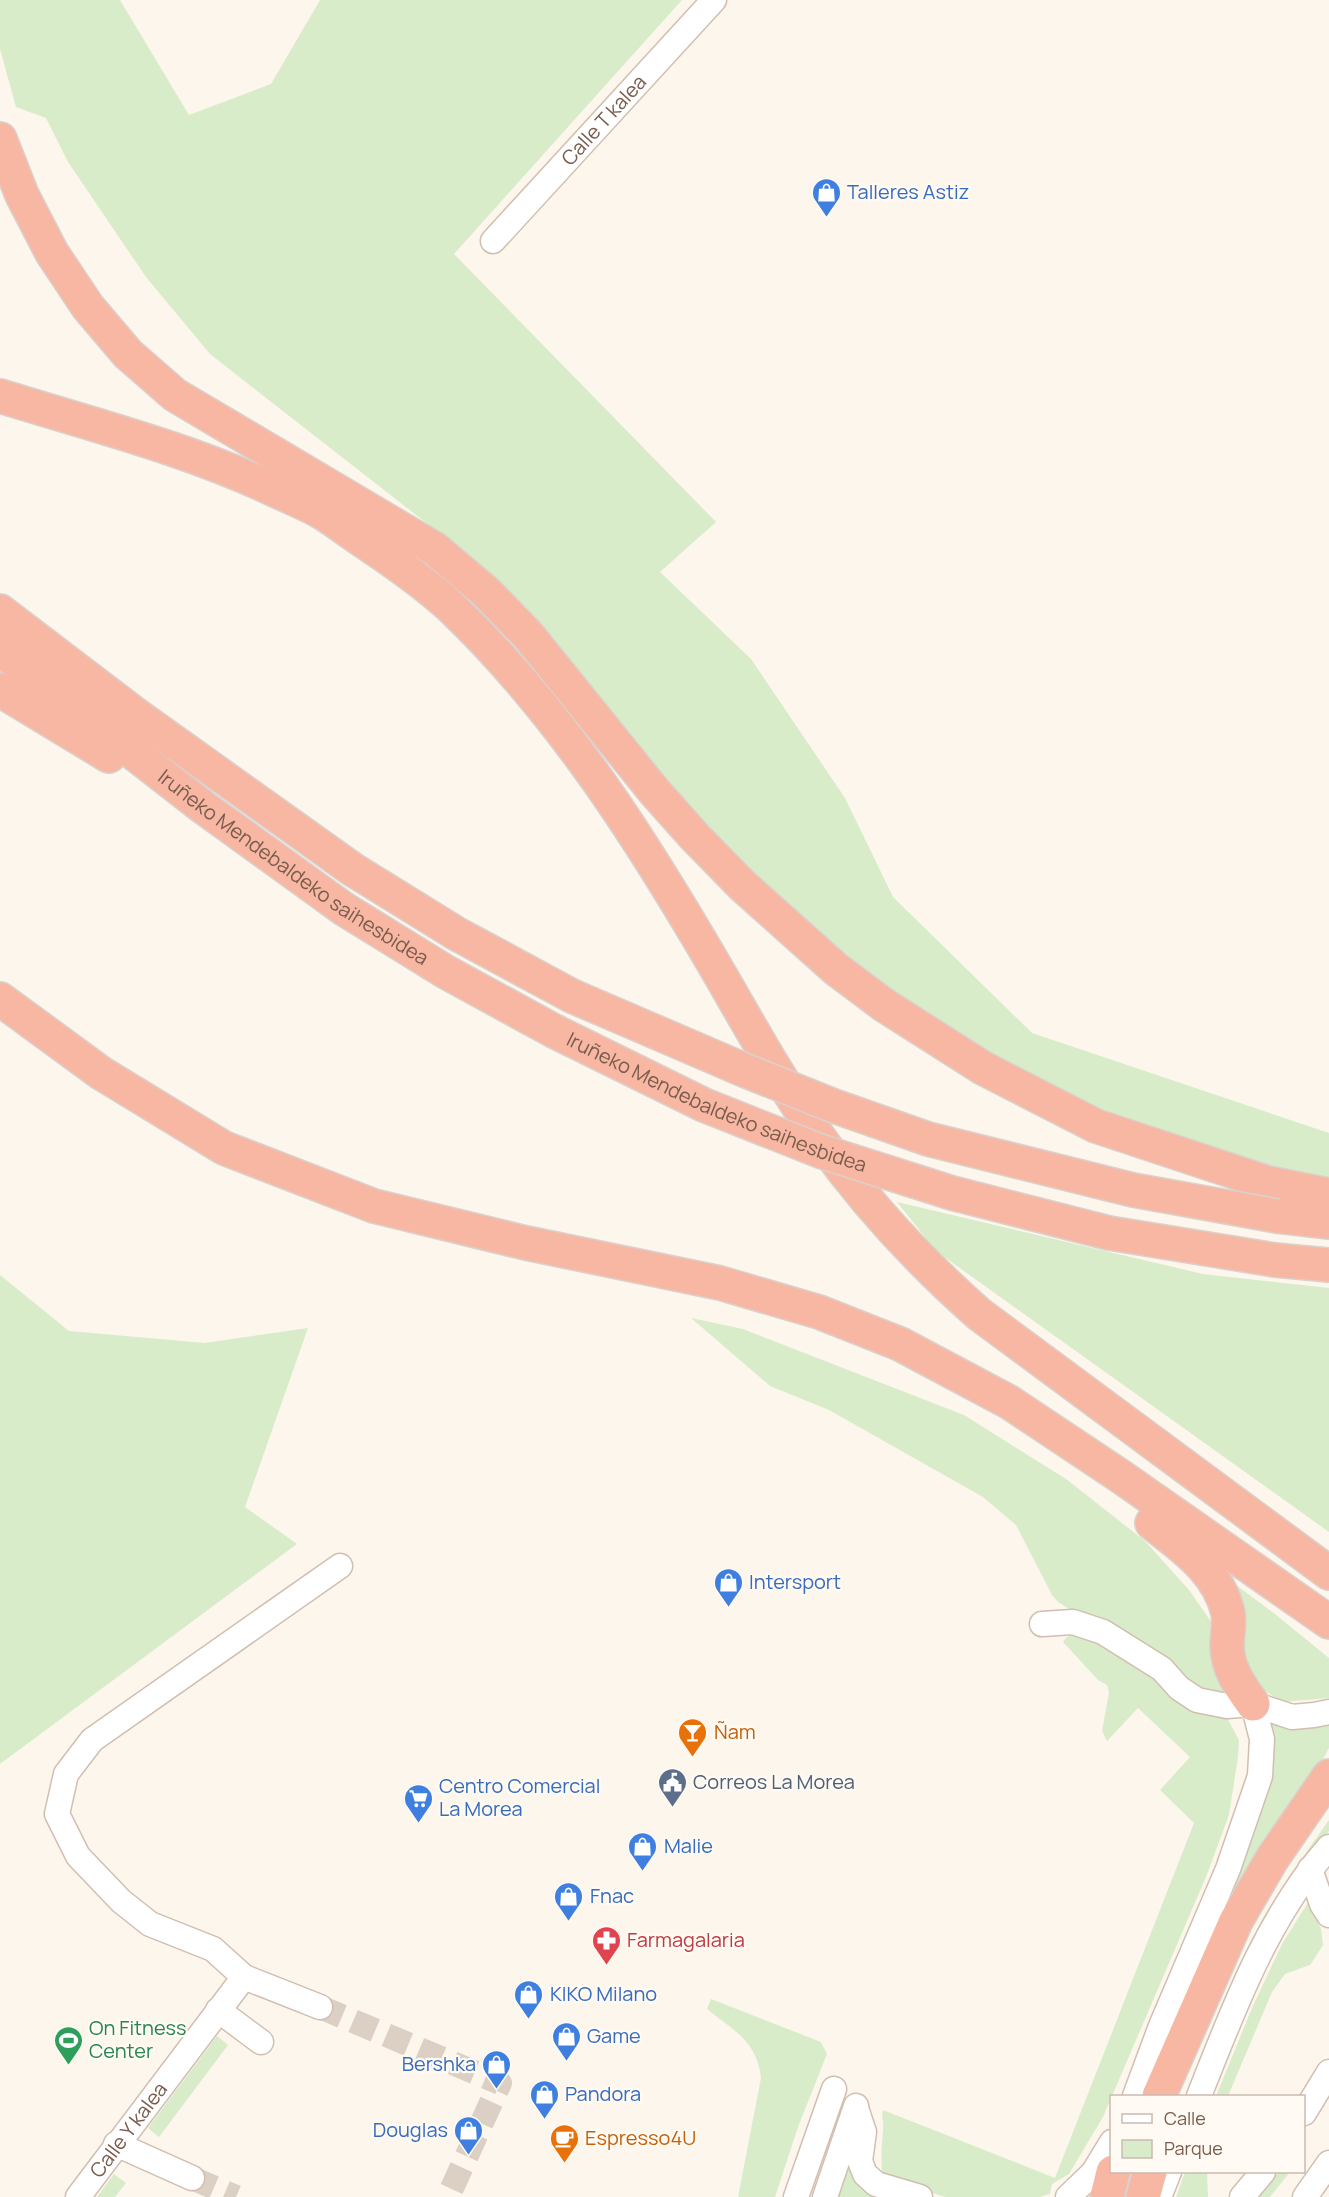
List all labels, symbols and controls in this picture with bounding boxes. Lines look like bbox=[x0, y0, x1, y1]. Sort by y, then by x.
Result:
street label: Calle T kalea bbox=[555, 69, 652, 171]
shop icon: Talleres Astiz bbox=[810, 176, 842, 218]
place label: Talleres Astiz bbox=[847, 178, 969, 205]
street label: Iruñeko Mendebaldeko saihesbidea bbox=[153, 763, 434, 971]
street label: Iruñeko Mendebaldeko saihesbidea bbox=[562, 1025, 870, 1178]
shop icon: Intersport bbox=[712, 1566, 744, 1608]
place label: Intersport bbox=[749, 1568, 841, 1595]
bar icon: Ñam bbox=[677, 1716, 709, 1758]
place label: Ñam bbox=[714, 1718, 756, 1745]
public building icon: Correos La Morea bbox=[656, 1766, 688, 1808]
place label: Correos La Morea bbox=[693, 1768, 855, 1795]
place label: Centro Comercial La Morea bbox=[439, 1772, 600, 1822]
supermarket icon: Centro Comercial La Morea bbox=[402, 1782, 434, 1824]
shop icon: Malie bbox=[627, 1830, 659, 1872]
place label: Malie bbox=[664, 1832, 713, 1859]
shop icon: Fnac bbox=[553, 1880, 585, 1922]
place label: Fnac bbox=[590, 1882, 634, 1909]
pharmacy icon: Farmagalaria bbox=[590, 1924, 622, 1966]
place label: Farmagalaria bbox=[627, 1926, 745, 1953]
shop icon: KIKO Milano bbox=[513, 1978, 545, 2020]
place label: KIKO Milano bbox=[550, 1980, 657, 2007]
place label: On Fitness Center bbox=[89, 2014, 187, 2064]
shop icon: Game bbox=[550, 2020, 582, 2062]
place label: Game bbox=[587, 2022, 641, 2049]
sports icon: On Fitness Center bbox=[52, 2024, 84, 2066]
shop icon: Bershka bbox=[481, 2048, 513, 2090]
place label: Bershka bbox=[402, 2050, 476, 2077]
street label: Calle Y kalea bbox=[83, 2076, 173, 2183]
shop icon: Pandora bbox=[528, 2078, 560, 2120]
place label: Pandora bbox=[565, 2080, 641, 2107]
legend bbox=[1110, 2095, 1305, 2173]
text: Calle bbox=[1164, 2106, 1206, 2130]
shop icon: Douglas bbox=[453, 2114, 485, 2156]
place label: Douglas bbox=[373, 2116, 448, 2143]
cafe icon: Espresso4U bbox=[548, 2122, 580, 2164]
place label: Espresso4U bbox=[585, 2124, 696, 2151]
text: Parque bbox=[1164, 2136, 1223, 2160]

